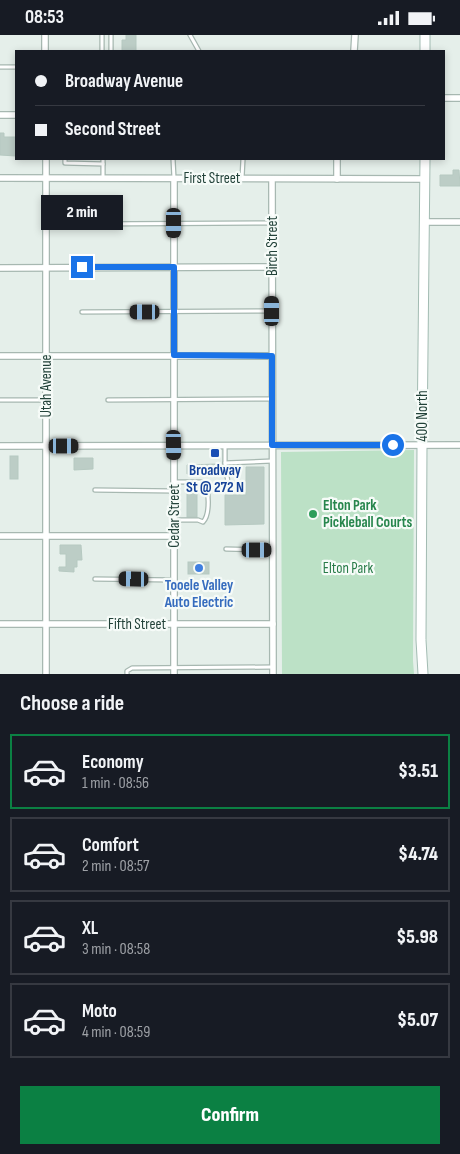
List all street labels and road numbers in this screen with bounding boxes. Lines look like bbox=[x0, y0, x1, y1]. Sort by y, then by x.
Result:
street label: First Street bbox=[184, 169, 241, 188]
street label: Birch Street bbox=[263, 216, 282, 276]
street label: Utah Avenue bbox=[37, 354, 56, 418]
street label: 400 North bbox=[413, 390, 432, 442]
street label: Cedar Street bbox=[165, 484, 184, 548]
street label: Fifth Street bbox=[108, 615, 166, 634]

